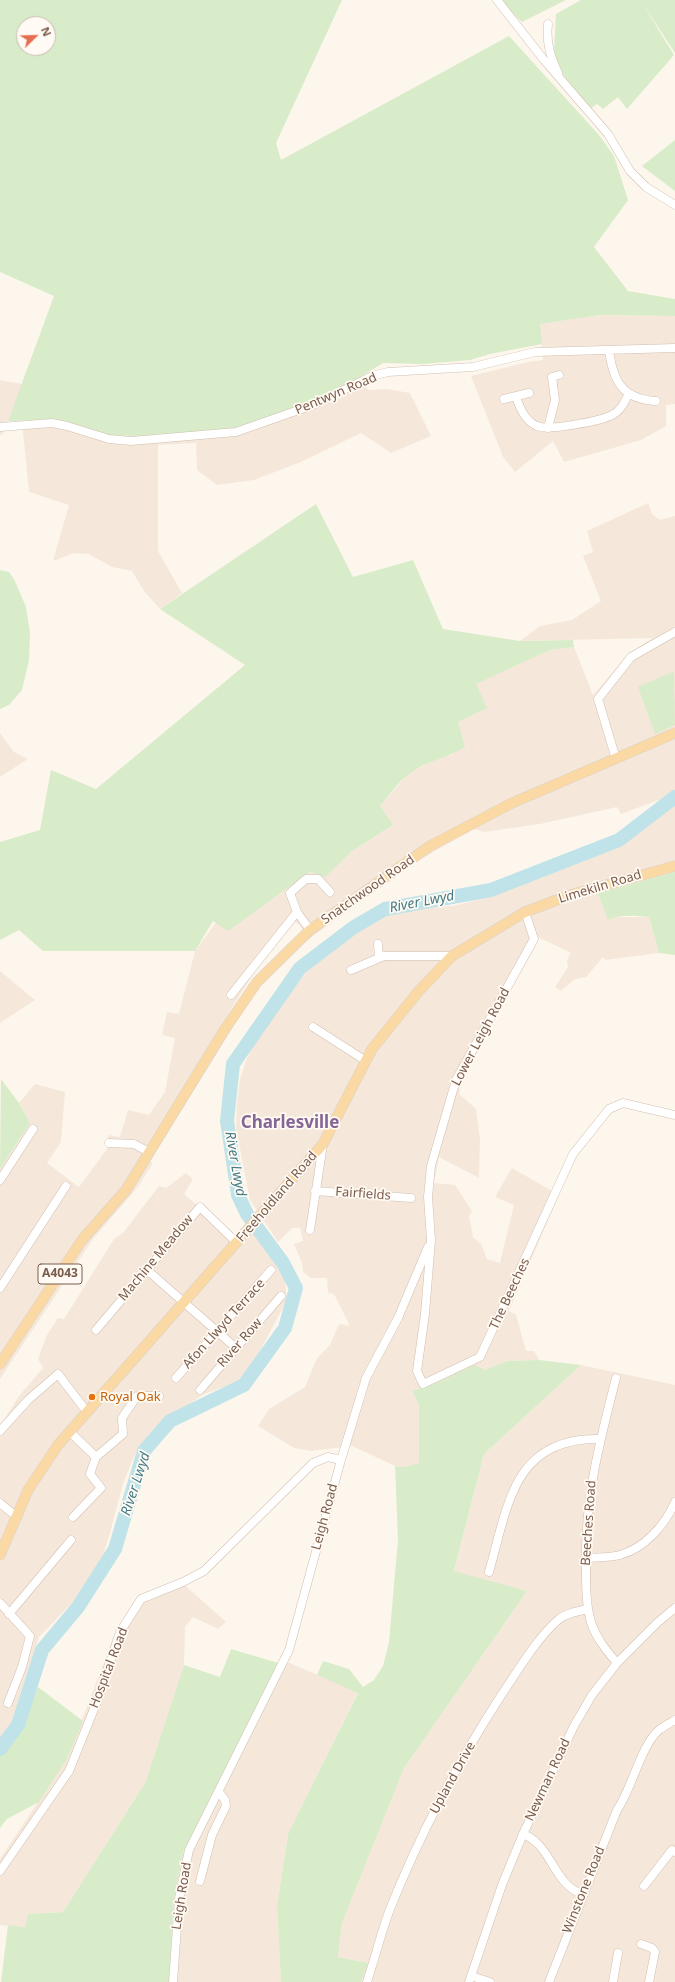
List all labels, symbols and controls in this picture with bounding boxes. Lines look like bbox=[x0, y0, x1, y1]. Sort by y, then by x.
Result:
north arrow bbox=[16, 16, 56, 56]
text: N bbox=[38, 24, 55, 39]
street label: Pentwyn Road bbox=[293, 370, 379, 418]
street label: Snatchwood Road bbox=[318, 852, 418, 928]
street label: Limekiln Road bbox=[557, 867, 643, 907]
water label: River Lwyd bbox=[388, 887, 456, 917]
street label: Lower Leigh Road bbox=[449, 985, 513, 1089]
district label: Charlesville bbox=[241, 1113, 339, 1133]
water label: River Lwyd bbox=[221, 1130, 249, 1198]
street label: Freeholdland Road bbox=[233, 1148, 321, 1246]
street label: Fairfields bbox=[335, 1184, 391, 1204]
street label: Machine Meadow bbox=[115, 1212, 197, 1304]
street label: The Beeches bbox=[487, 1256, 533, 1332]
road number: A4043 bbox=[38, 1264, 82, 1284]
street label: Afon Llwyd Terrace bbox=[180, 1276, 268, 1372]
street label: River Row bbox=[214, 1315, 266, 1371]
place label: Royal Oak bbox=[100, 1389, 161, 1405]
marker: Royal Oak bbox=[87, 1392, 97, 1402]
water label: River Lwyd bbox=[118, 1450, 154, 1518]
street label: Beeches Road bbox=[578, 1480, 600, 1566]
street label: Leigh Road bbox=[309, 1482, 341, 1552]
street label: Hospital Road bbox=[86, 1626, 132, 1710]
street label: Newman Road bbox=[522, 1736, 574, 1824]
street label: Upland Drive bbox=[427, 1739, 479, 1817]
street label: Winstone Road bbox=[559, 1844, 609, 1936]
street label: Leigh Road bbox=[169, 1861, 195, 1931]

